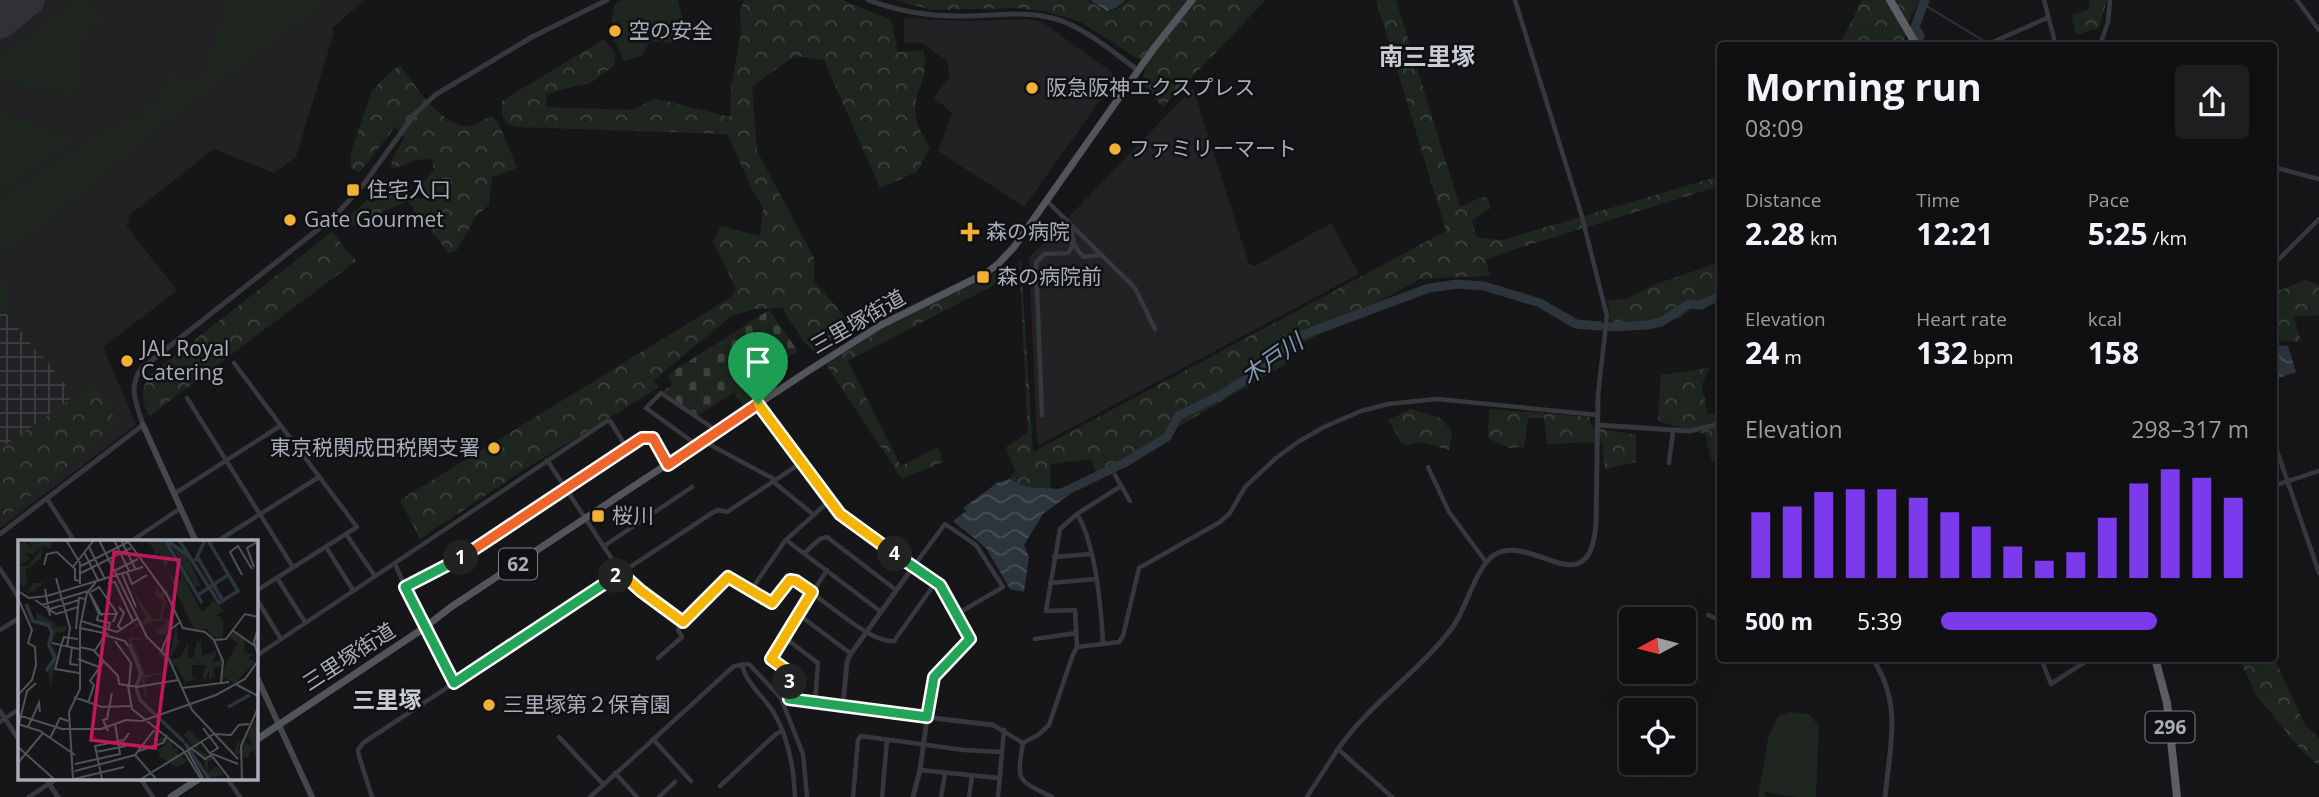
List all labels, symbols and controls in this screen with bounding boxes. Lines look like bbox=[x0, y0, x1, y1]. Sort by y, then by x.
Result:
place label: 空の安全 bbox=[629, 16, 713, 44]
marker: 空の安全 bbox=[607, 23, 623, 39]
district label: 南三里塚 bbox=[1379, 39, 1475, 72]
text: Morning run bbox=[1745, 60, 1982, 112]
button: share bbox=[2175, 65, 2249, 139]
place label: 阪急阪神エクスプレス bbox=[1046, 73, 1255, 101]
marker: 阪急阪神エクスプレス bbox=[1024, 80, 1040, 96]
text: 08:09 bbox=[1745, 112, 1804, 144]
place label: ファミリーマート bbox=[1129, 134, 1297, 162]
marker: ファミリーマート bbox=[1107, 141, 1123, 157]
place label: 住宅入口 bbox=[367, 175, 451, 203]
marker: 住宅入口 bbox=[345, 182, 361, 198]
text: Distance bbox=[1745, 187, 1821, 213]
text: Time bbox=[1916, 187, 1960, 213]
text: Pace bbox=[2088, 187, 2129, 213]
place label: Gate Gourmet bbox=[304, 205, 444, 233]
marker: Gate Gourmet bbox=[282, 212, 298, 228]
text: 2.28 bbox=[1745, 213, 1805, 254]
text: 12:21 bbox=[1916, 213, 1994, 254]
text: 5:25 bbox=[2088, 213, 2148, 254]
place label: 森の病院 bbox=[986, 217, 1070, 245]
marker: 森の病院 bbox=[960, 222, 980, 242]
text: km bbox=[1805, 225, 1838, 251]
text: /km bbox=[2148, 225, 2187, 251]
place label: 森の病院前 bbox=[997, 262, 1102, 290]
marker: 森の病院前 bbox=[975, 269, 991, 285]
street label: 三里塚街道 bbox=[805, 283, 910, 360]
text: Elevation bbox=[1745, 306, 1826, 332]
text: Heart rate bbox=[1916, 306, 2007, 332]
text: kcal bbox=[2088, 306, 2122, 332]
water label: 木戸川 bbox=[1234, 324, 1311, 391]
pin bbox=[728, 332, 788, 404]
text: 24 bbox=[1745, 332, 1779, 373]
text: 132 bbox=[1916, 332, 1968, 373]
text: 158 bbox=[2088, 332, 2139, 373]
place label: JAL Royal Catering bbox=[139, 334, 229, 386]
icon: arrive bbox=[739, 343, 777, 381]
text: m bbox=[1779, 344, 1802, 370]
text: bpm bbox=[1968, 344, 2014, 370]
marker: JAL Royal Catering bbox=[119, 353, 135, 369]
text: Elevation bbox=[1745, 413, 1843, 445]
text: 298–317 m bbox=[2131, 413, 2249, 445]
place label: 東京税関成田税関支署 bbox=[270, 433, 480, 461]
marker: 東京税関成田税関支署 bbox=[486, 440, 502, 456]
place label: 桜川 bbox=[612, 501, 654, 529]
marker: 桜川 bbox=[590, 508, 606, 524]
pin: 4 bbox=[878, 536, 912, 572]
inset map bbox=[18, 540, 257, 780]
pin: 1 bbox=[444, 540, 478, 576]
text: 4 bbox=[889, 540, 900, 566]
text: 1 bbox=[455, 544, 466, 570]
road number: 62 bbox=[499, 548, 537, 580]
pin: 2 bbox=[598, 558, 634, 594]
text: 2 bbox=[610, 562, 621, 588]
text: 500 m bbox=[1745, 605, 1813, 637]
text: 5:39 bbox=[1857, 605, 1903, 637]
north arrow bbox=[1619, 607, 1696, 684]
map controls bbox=[1619, 607, 1696, 775]
street label: 三里塚街道 bbox=[297, 616, 400, 696]
pin: 3 bbox=[772, 664, 808, 700]
text: 3 bbox=[784, 668, 795, 694]
district label: 三里塚 bbox=[353, 683, 422, 715]
place label: 三里塚第２保育園 bbox=[503, 690, 671, 718]
marker: 三里塚第２保育園 bbox=[481, 697, 497, 713]
button: locate bbox=[1619, 698, 1696, 775]
road number: 296 bbox=[2146, 712, 2194, 742]

